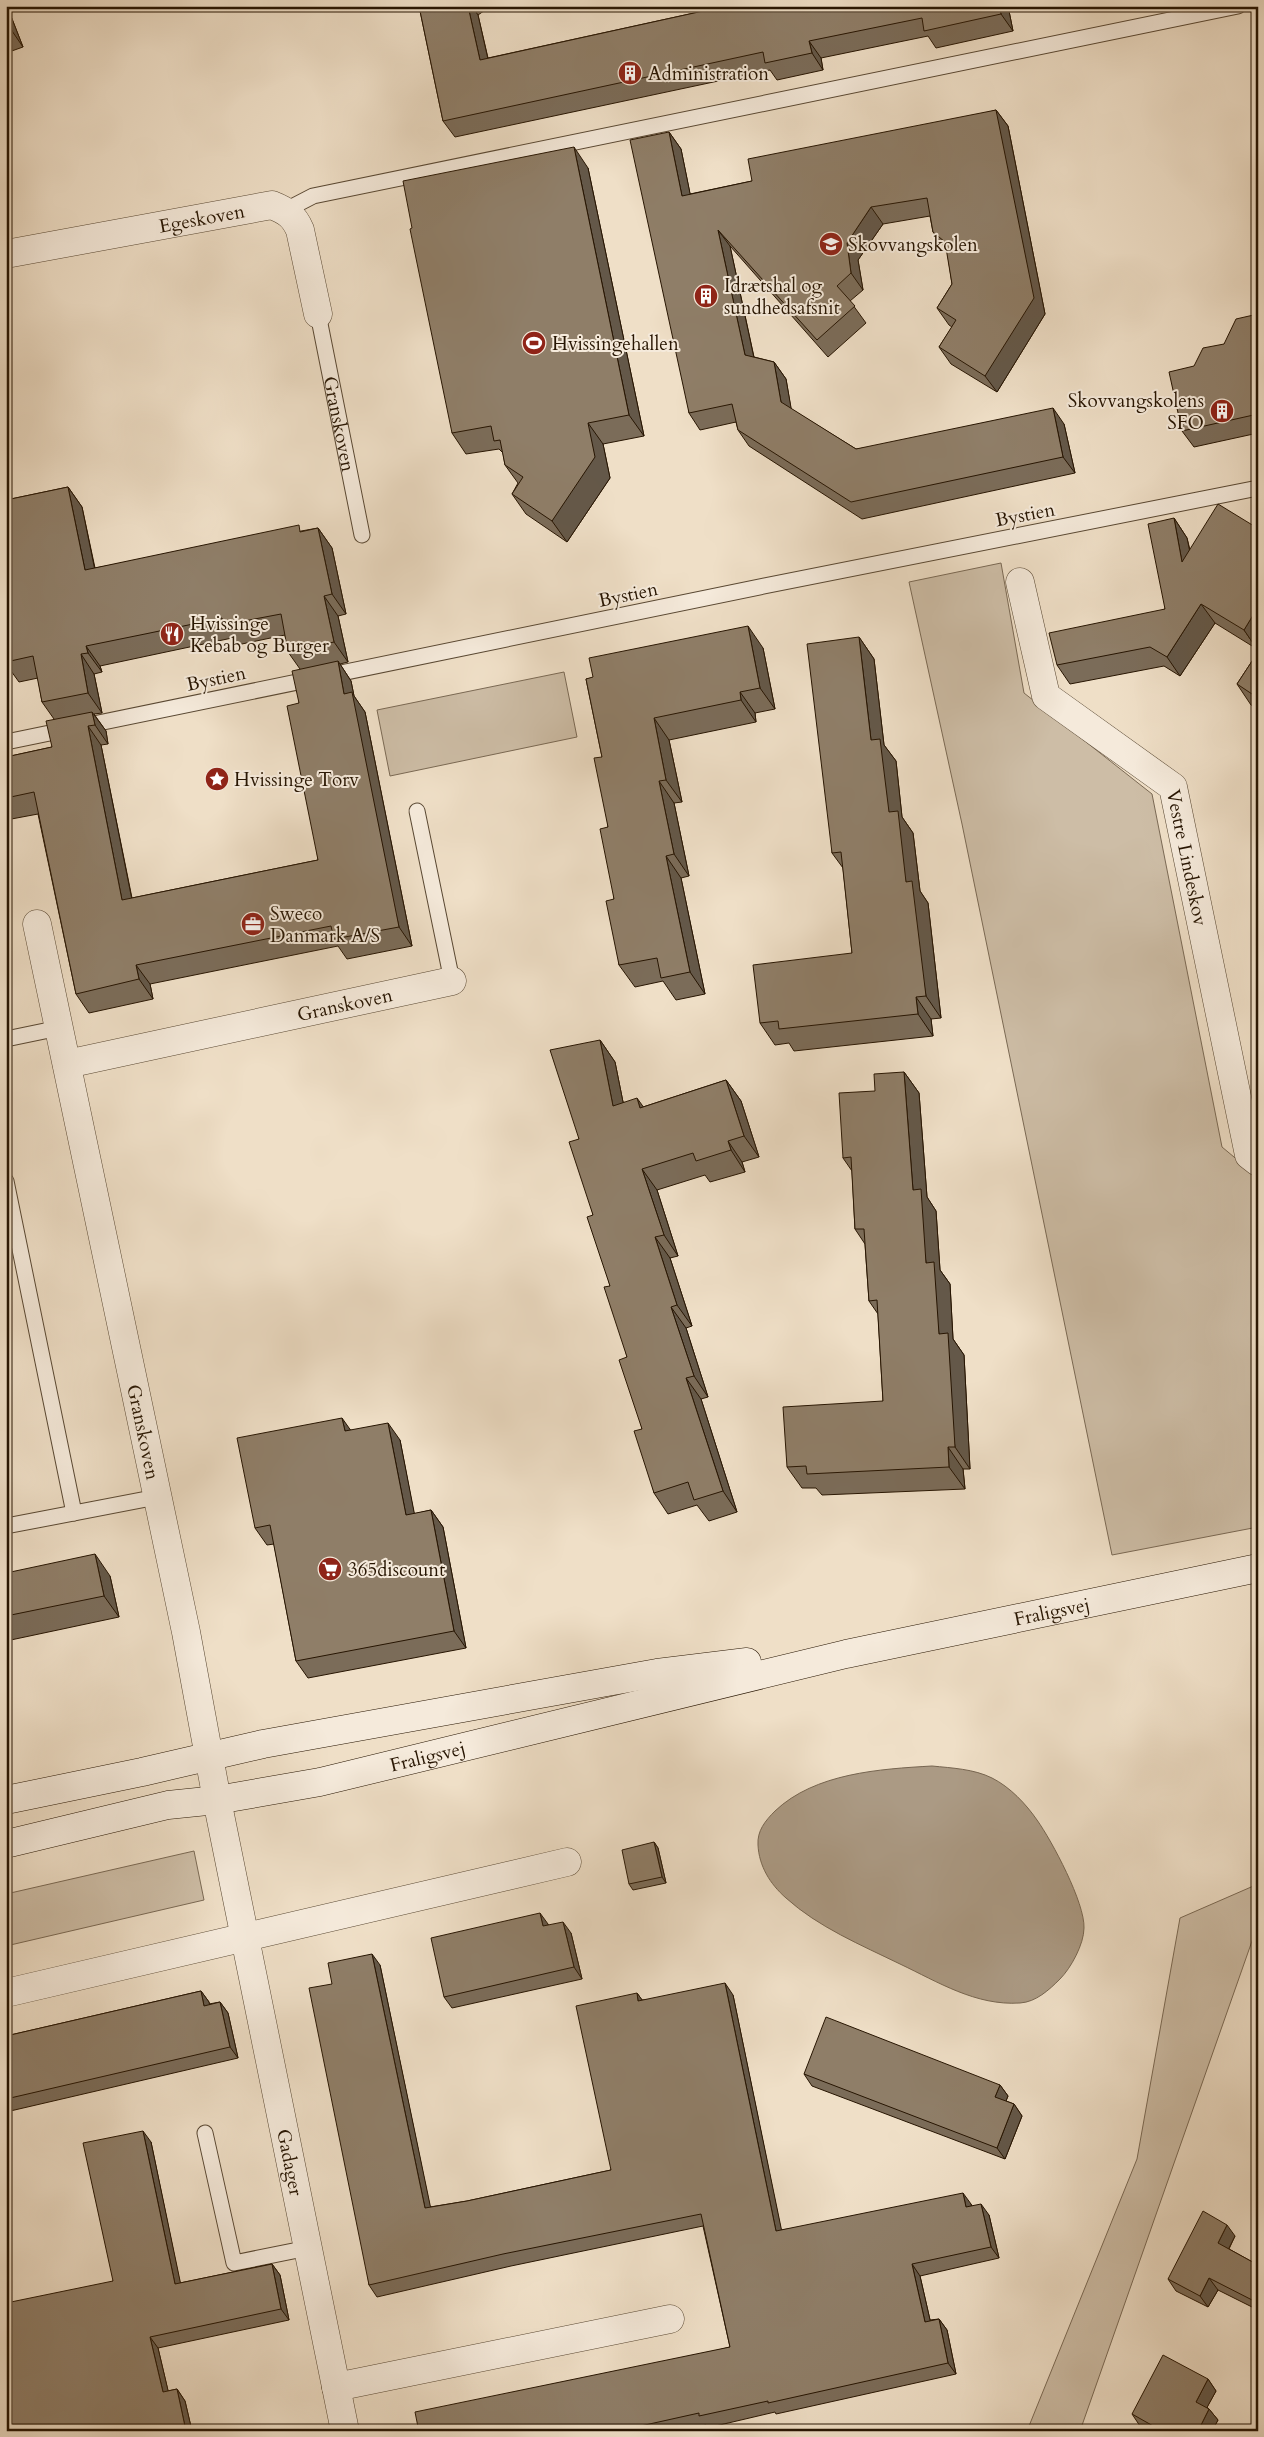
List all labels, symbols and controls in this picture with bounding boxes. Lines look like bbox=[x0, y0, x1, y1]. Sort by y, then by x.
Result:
building icon: Administration bbox=[617, 60, 643, 86]
place label: Administration bbox=[648, 61, 769, 87]
street label: Egeskoven bbox=[157, 198, 247, 240]
school or university icon: Skovvangskolen bbox=[818, 231, 844, 257]
place label: Skovvangskolen bbox=[848, 232, 978, 258]
place label: Idrætshal og sundhedsafsnit bbox=[724, 273, 840, 321]
building icon: Idrætshal og sundhedsafsnit bbox=[693, 283, 719, 309]
sports icon: Hvissingehallen bbox=[521, 330, 547, 356]
place label: Hvissingehallen bbox=[552, 331, 679, 357]
street label: Granskoven bbox=[317, 374, 361, 474]
place label: Skovvangskolens SFO bbox=[1068, 388, 1204, 436]
building icon: Skovvangskolens SFO bbox=[1209, 398, 1235, 424]
street label: Bystien bbox=[993, 496, 1057, 533]
street label: Bystien bbox=[596, 576, 660, 614]
place label: Hvissinge Kebab og Burger bbox=[190, 611, 329, 659]
restaurant icon: Hvissinge Kebab og Burger bbox=[159, 621, 185, 647]
street label: Bystien bbox=[184, 660, 248, 698]
place icon: Hvissinge Torv bbox=[204, 766, 230, 792]
place label: Hvissinge Torv bbox=[234, 767, 359, 793]
street label: Vestre Lindeskov bbox=[1160, 787, 1213, 928]
place label: Sweco Danmark A/S bbox=[270, 901, 380, 949]
office icon: Sweco Danmark A/S bbox=[240, 911, 266, 937]
street label: Granskoven bbox=[295, 982, 395, 1028]
street label: Granskoven bbox=[120, 1382, 166, 1482]
supermarket icon: 365discount bbox=[317, 1556, 343, 1582]
place label: 365discount bbox=[348, 1557, 445, 1583]
street label: Fraligsvej bbox=[1012, 1591, 1092, 1633]
street label: Fraligsvej bbox=[387, 1735, 468, 1779]
street label: Gadager bbox=[270, 2127, 309, 2198]

